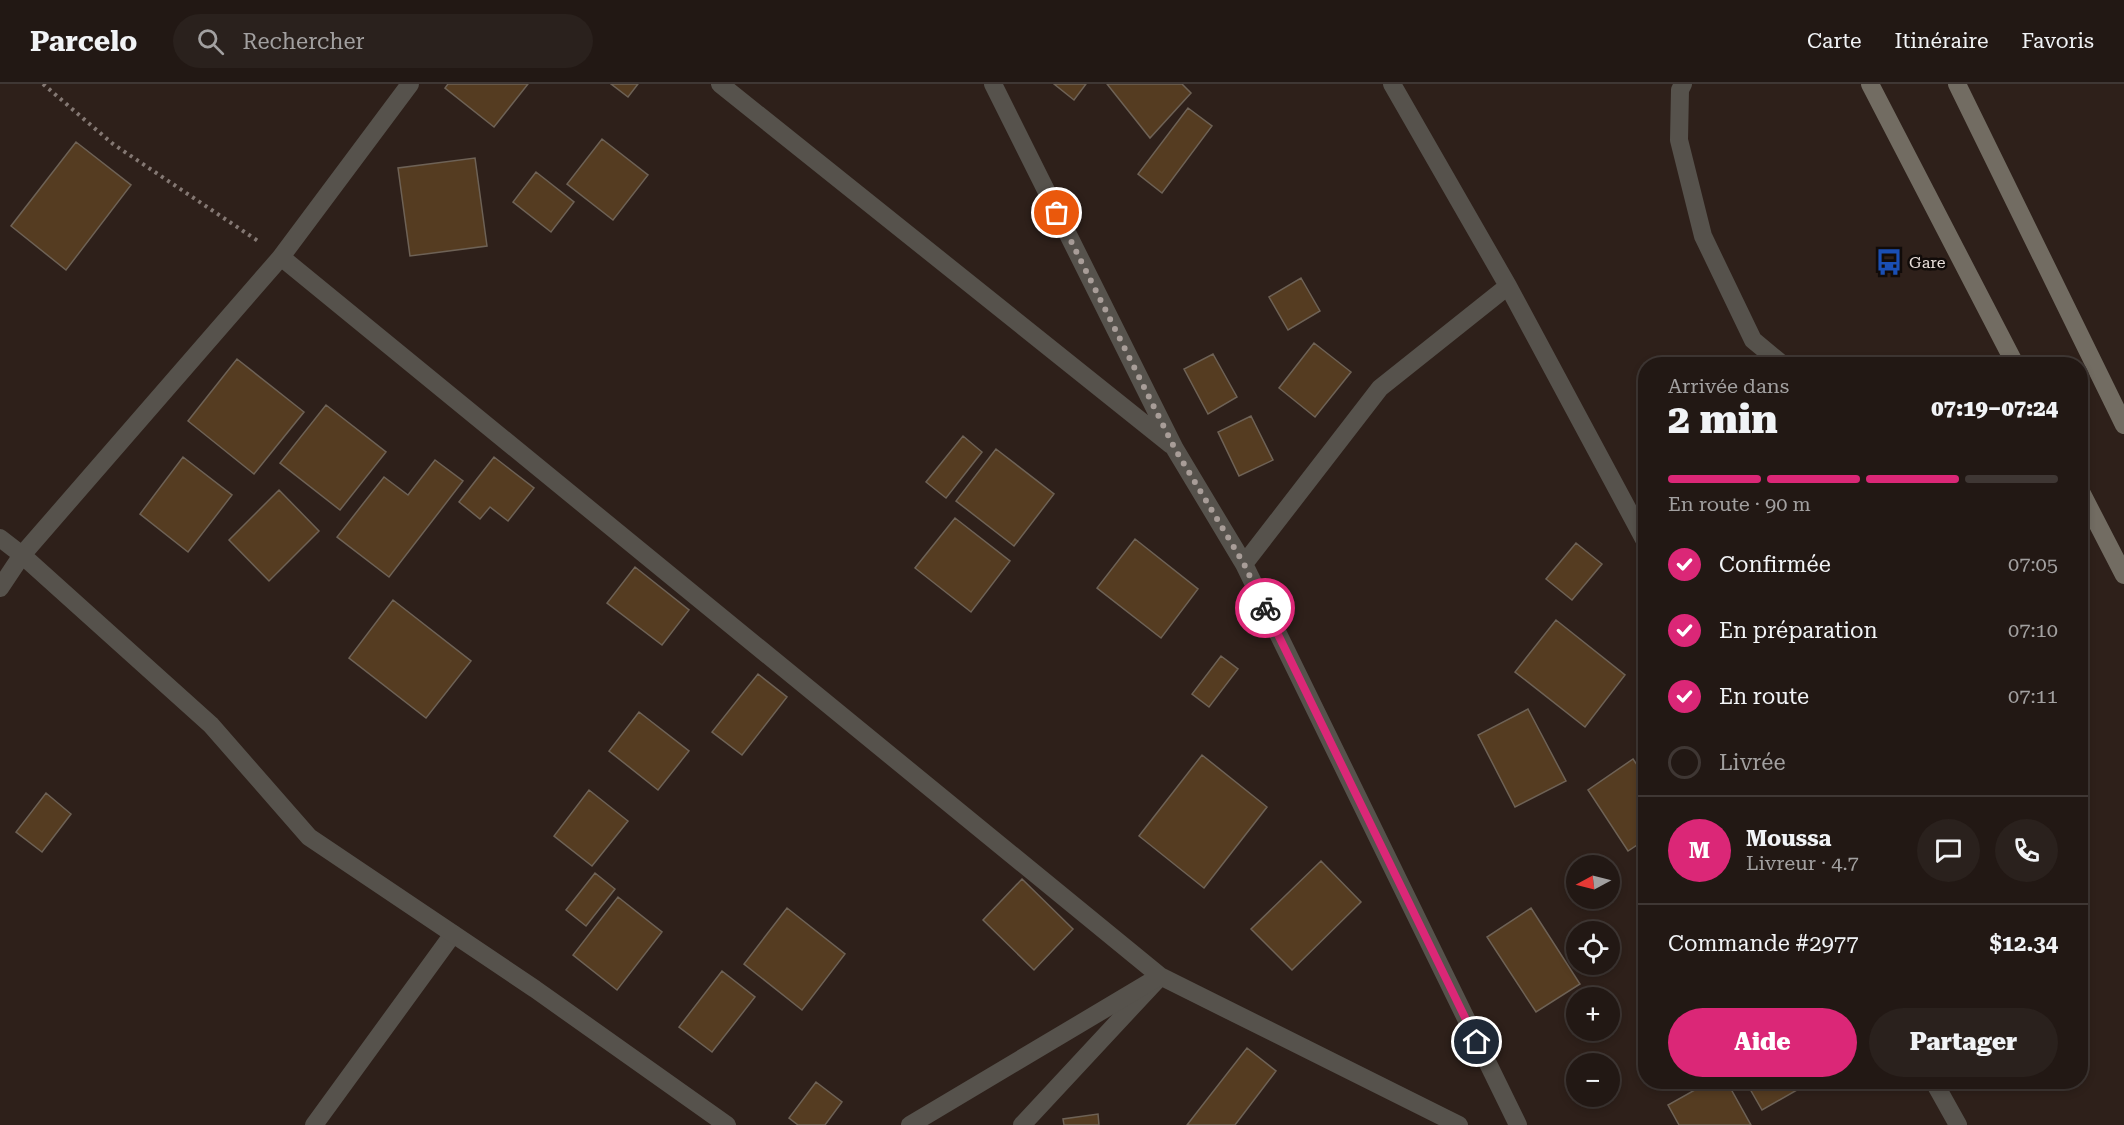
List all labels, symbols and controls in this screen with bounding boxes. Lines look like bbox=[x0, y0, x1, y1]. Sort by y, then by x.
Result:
search box bbox=[173, 14, 593, 68]
text: Parcelo bbox=[30, 25, 137, 58]
icon: search bbox=[194, 25, 227, 58]
text: Rechercher bbox=[242, 29, 365, 54]
text: Carte bbox=[1807, 29, 1862, 53]
text: Itinéraire bbox=[1895, 29, 1989, 53]
text: Favoris bbox=[2022, 29, 2094, 53]
pin bbox=[1031, 187, 1082, 238]
icon: bag bbox=[1040, 196, 1073, 229]
bus stop icon: Gare bbox=[1874, 247, 1904, 277]
place label: Gare bbox=[1909, 253, 1946, 272]
text: Arrivée dans bbox=[1668, 374, 1789, 398]
text: 07:19–07:24 bbox=[1931, 396, 2058, 421]
text: 2 min bbox=[1668, 397, 1778, 443]
text: En route · 90 m bbox=[1668, 492, 1811, 516]
icon: check bbox=[1668, 548, 1701, 581]
text: Confirmée bbox=[1719, 552, 1831, 577]
text: 07:05 bbox=[2008, 552, 2058, 576]
courier bbox=[1235, 578, 1295, 638]
icon: bike bbox=[1249, 592, 1282, 625]
icon: check bbox=[1668, 614, 1701, 647]
text: En préparation bbox=[1719, 618, 1878, 643]
text: 07:10 bbox=[2008, 618, 2058, 642]
icon: check bbox=[1668, 680, 1701, 713]
text: En route bbox=[1719, 684, 1809, 709]
text: 07:11 bbox=[2008, 684, 2058, 708]
text: Livrée bbox=[1719, 750, 1785, 775]
button: chat bbox=[1917, 819, 1980, 882]
button: phone bbox=[1995, 819, 2058, 882]
text: Moussa bbox=[1746, 826, 1831, 851]
text: M bbox=[1689, 838, 1710, 863]
text: Livreur · 4.7 bbox=[1746, 851, 1859, 875]
north arrow bbox=[1566, 855, 1620, 909]
map controls bbox=[1566, 855, 1620, 1107]
button: locate bbox=[1566, 921, 1620, 975]
text: Commande #2977 bbox=[1668, 931, 1858, 956]
text: $12.34 bbox=[1989, 931, 2058, 956]
button: + bbox=[1566, 987, 1620, 1041]
button: Aide bbox=[1668, 1008, 1857, 1077]
button: Partager bbox=[1869, 1008, 2058, 1077]
pin bbox=[1451, 1016, 1502, 1067]
icon: home bbox=[1460, 1025, 1493, 1058]
button: − bbox=[1566, 1053, 1620, 1107]

